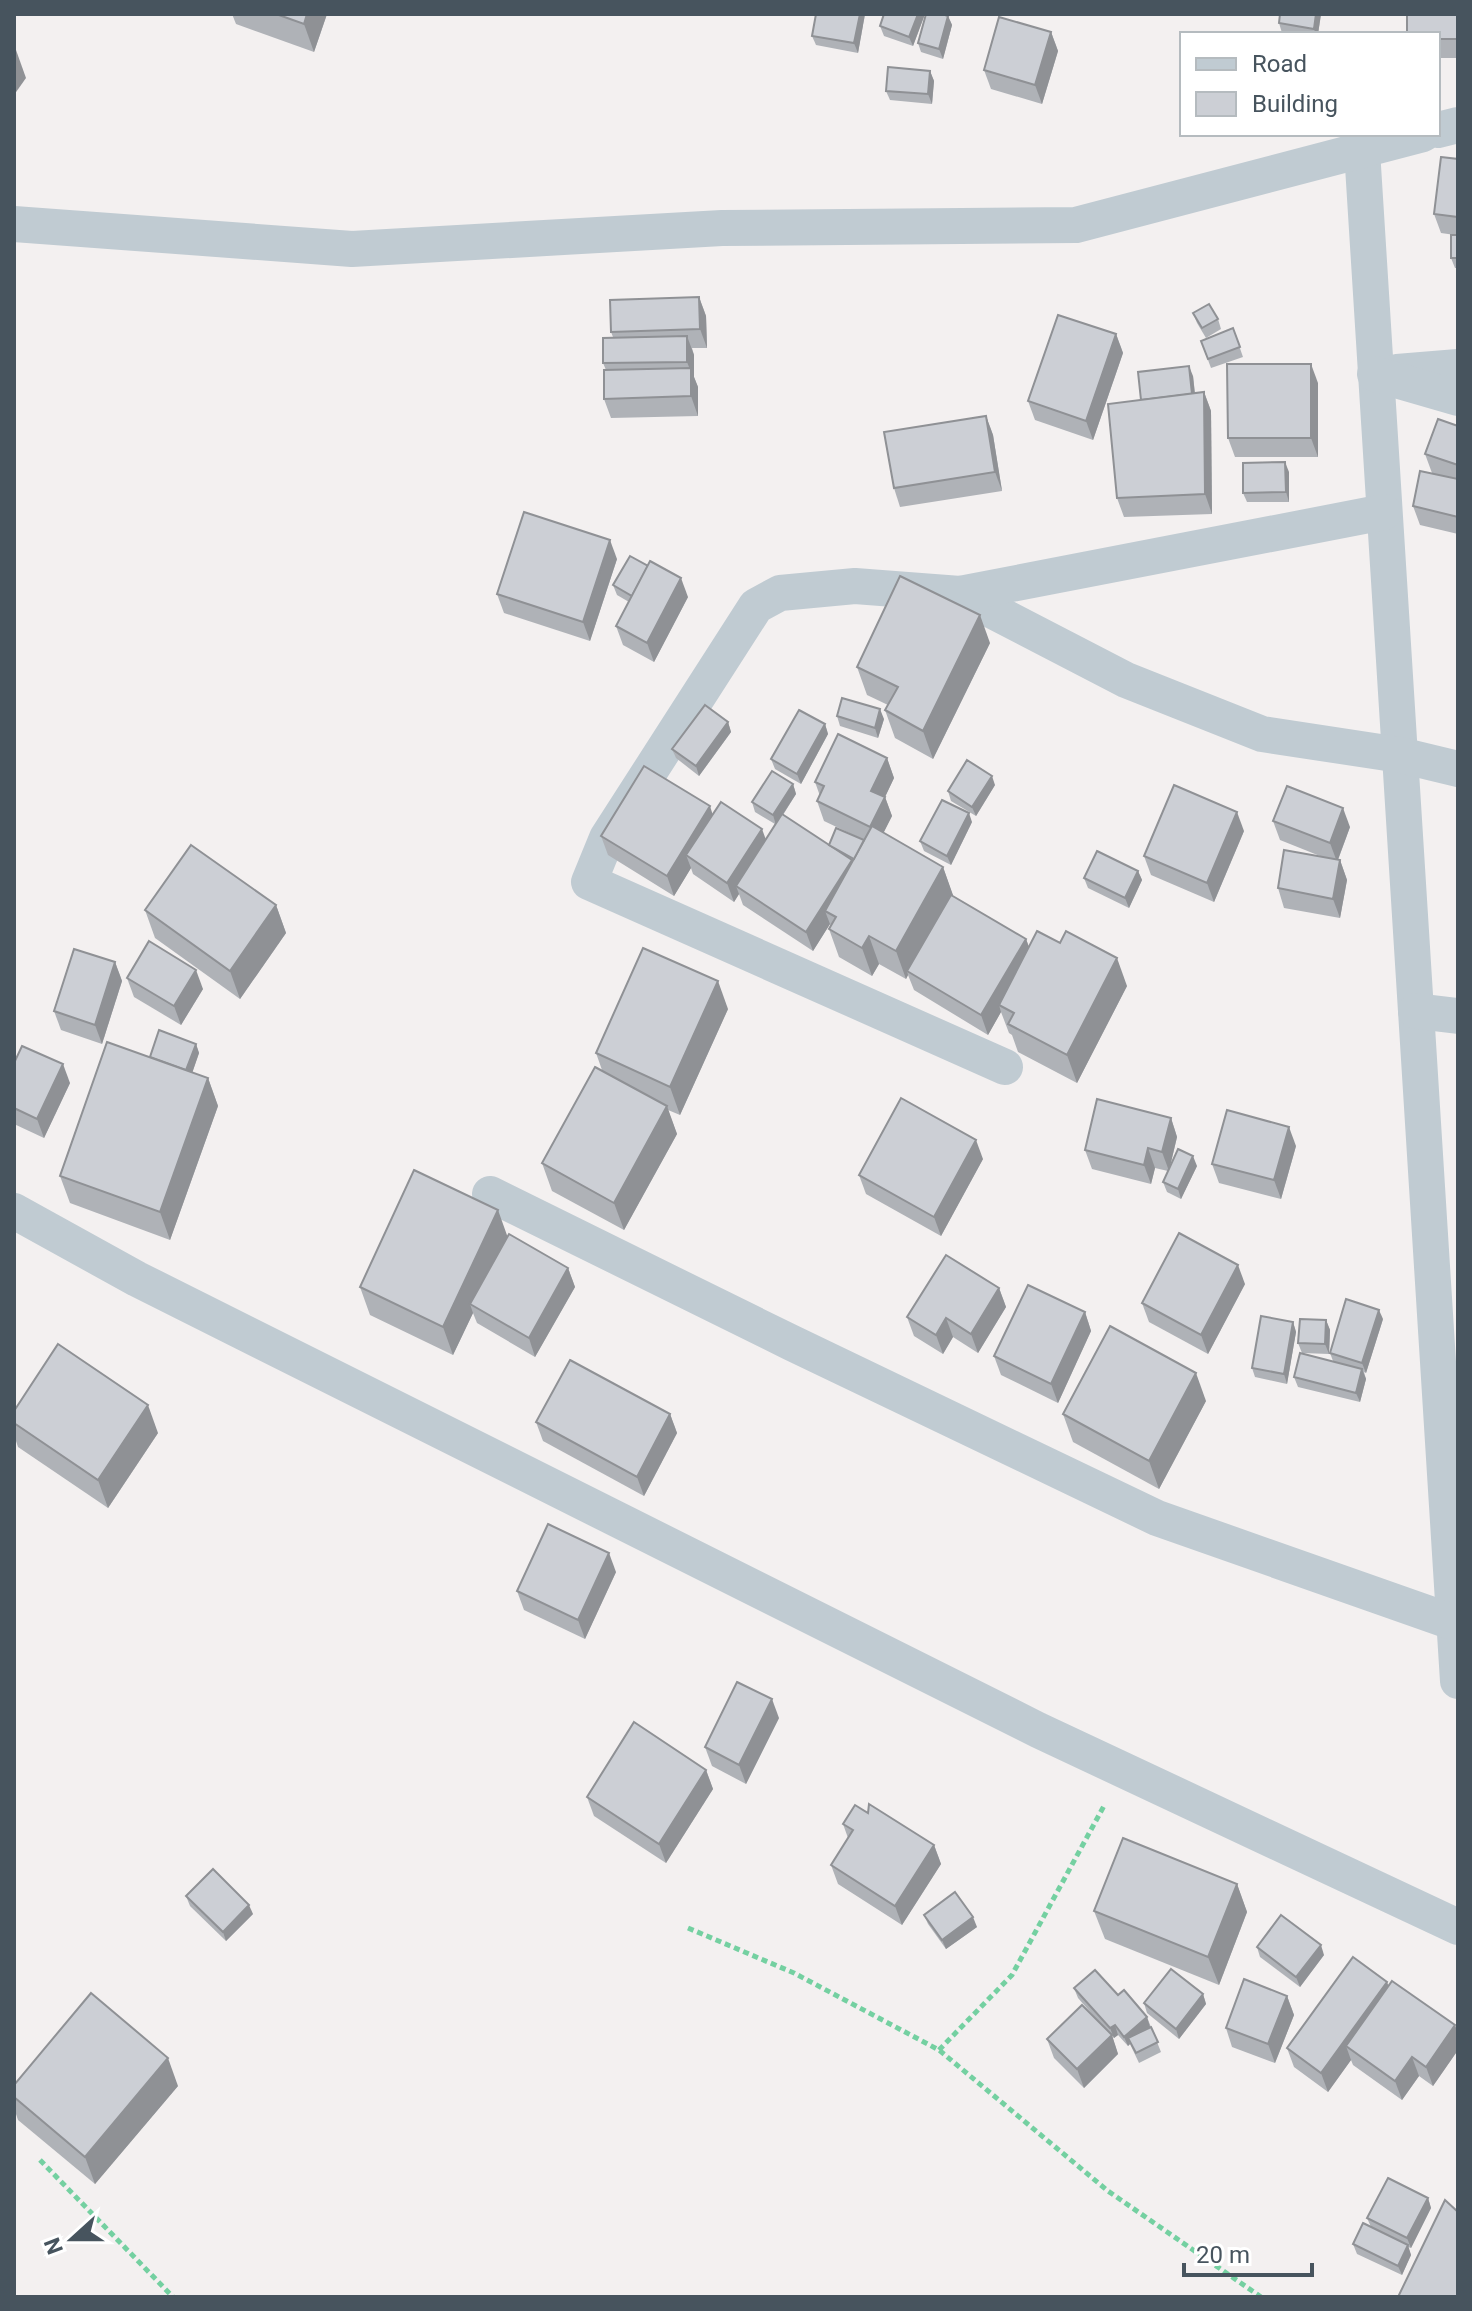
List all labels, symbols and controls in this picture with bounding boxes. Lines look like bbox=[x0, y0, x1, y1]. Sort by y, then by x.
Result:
legend bbox=[1180, 32, 1440, 136]
text: Road bbox=[1252, 50, 1307, 78]
text: Building bbox=[1252, 90, 1338, 118]
north arrow bbox=[32, 2199, 112, 2279]
scale bar bbox=[1184, 2227, 1312, 2277]
text: N bbox=[39, 2234, 68, 2258]
text: 20 m bbox=[1196, 2241, 1250, 2269]

